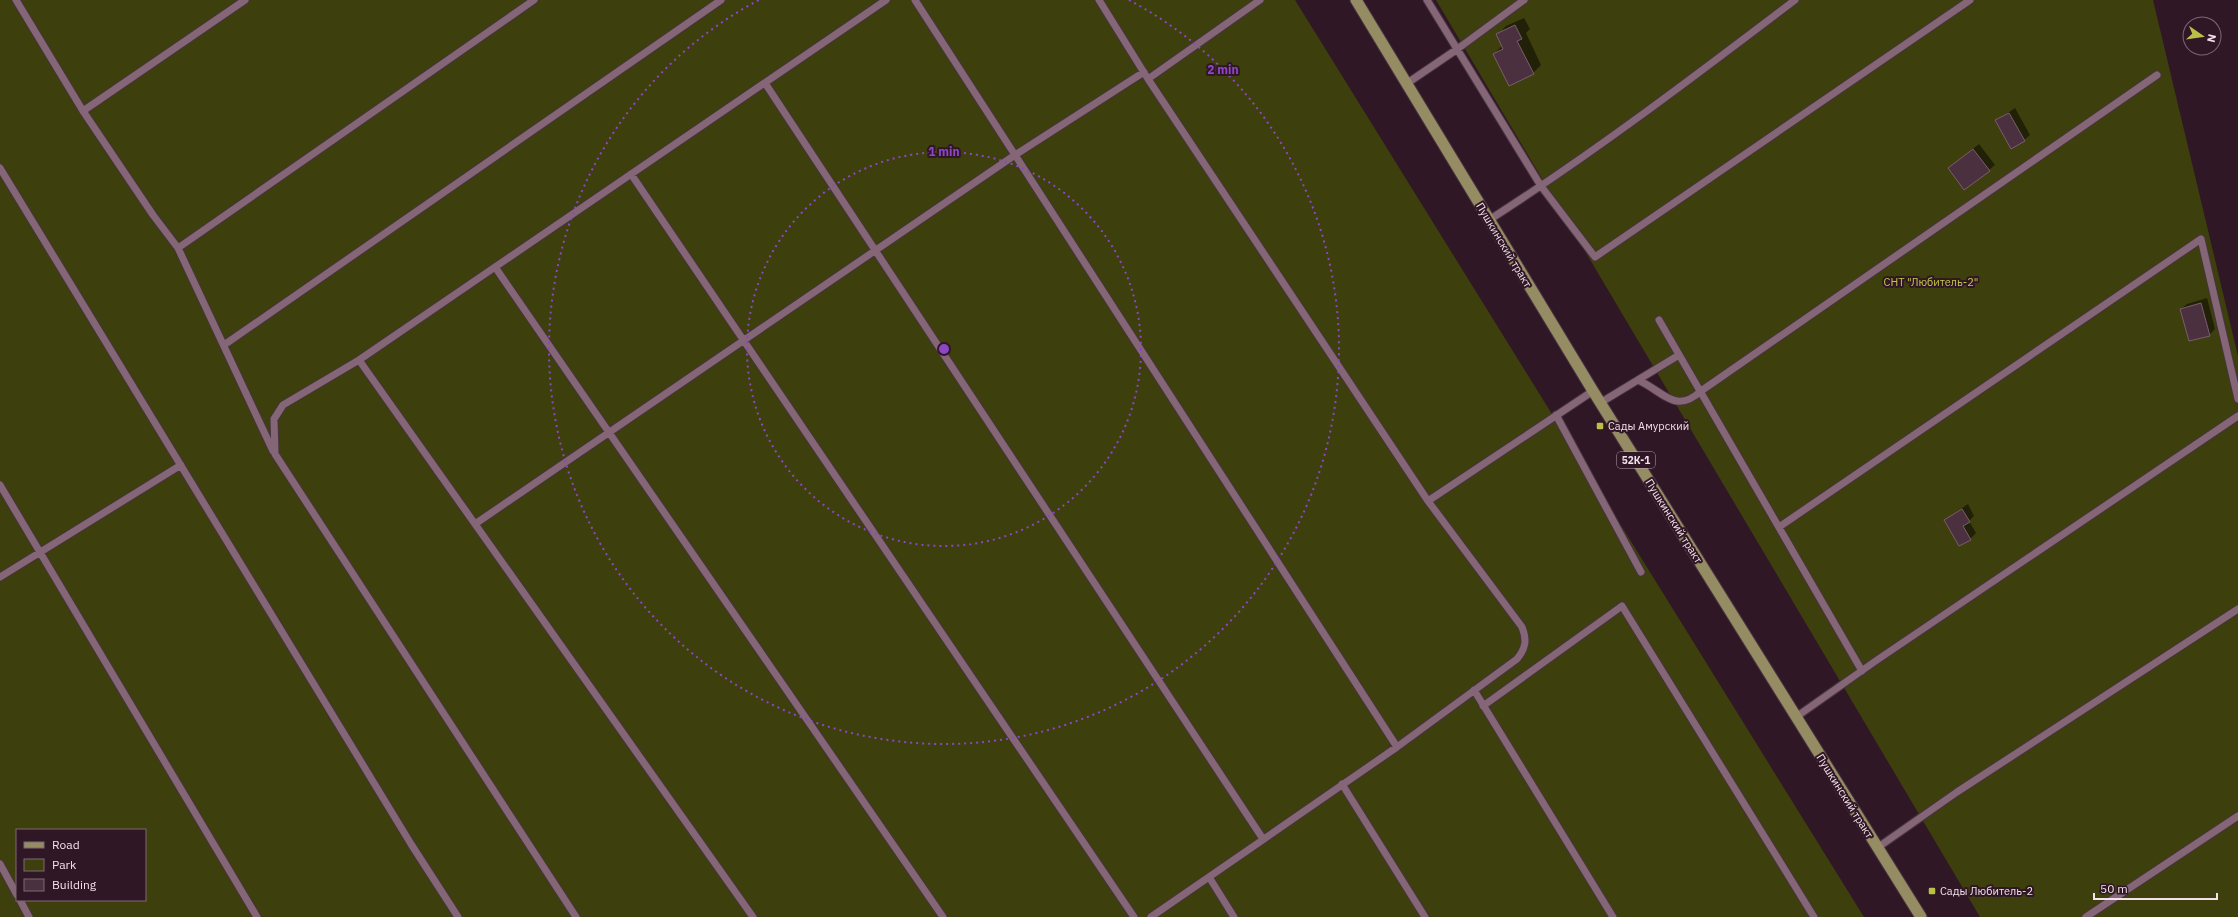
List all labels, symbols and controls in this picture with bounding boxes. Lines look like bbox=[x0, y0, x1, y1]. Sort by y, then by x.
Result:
north arrow bbox=[2182, 16, 2222, 56]
text: N bbox=[2204, 33, 2219, 44]
text: 2 min bbox=[1207, 62, 1239, 77]
text: 1 min bbox=[928, 144, 960, 159]
street label: Пушкинский тракт bbox=[1473, 200, 1535, 290]
park label: СНТ "Любитель-2" bbox=[1884, 275, 1978, 289]
centre of rings bbox=[937, 342, 951, 356]
place label: Сады Амурский bbox=[1608, 419, 1689, 433]
marker: Сады Амурский bbox=[1595, 421, 1605, 431]
road number: 52К-1 bbox=[1617, 452, 1655, 468]
street label: Пушкинский тракт bbox=[1642, 476, 1706, 566]
street label: Пушкинский тракт bbox=[1813, 751, 1877, 841]
legend bbox=[16, 829, 146, 901]
text: Road bbox=[52, 837, 80, 852]
text: Park bbox=[52, 857, 77, 872]
scale bar bbox=[2094, 875, 2217, 901]
text: Building bbox=[52, 877, 97, 892]
text: 50 m bbox=[2100, 881, 2128, 896]
place label: Сады Любитель-2 bbox=[1940, 884, 2033, 898]
marker: Сады Любитель-2 bbox=[1927, 886, 1937, 896]

